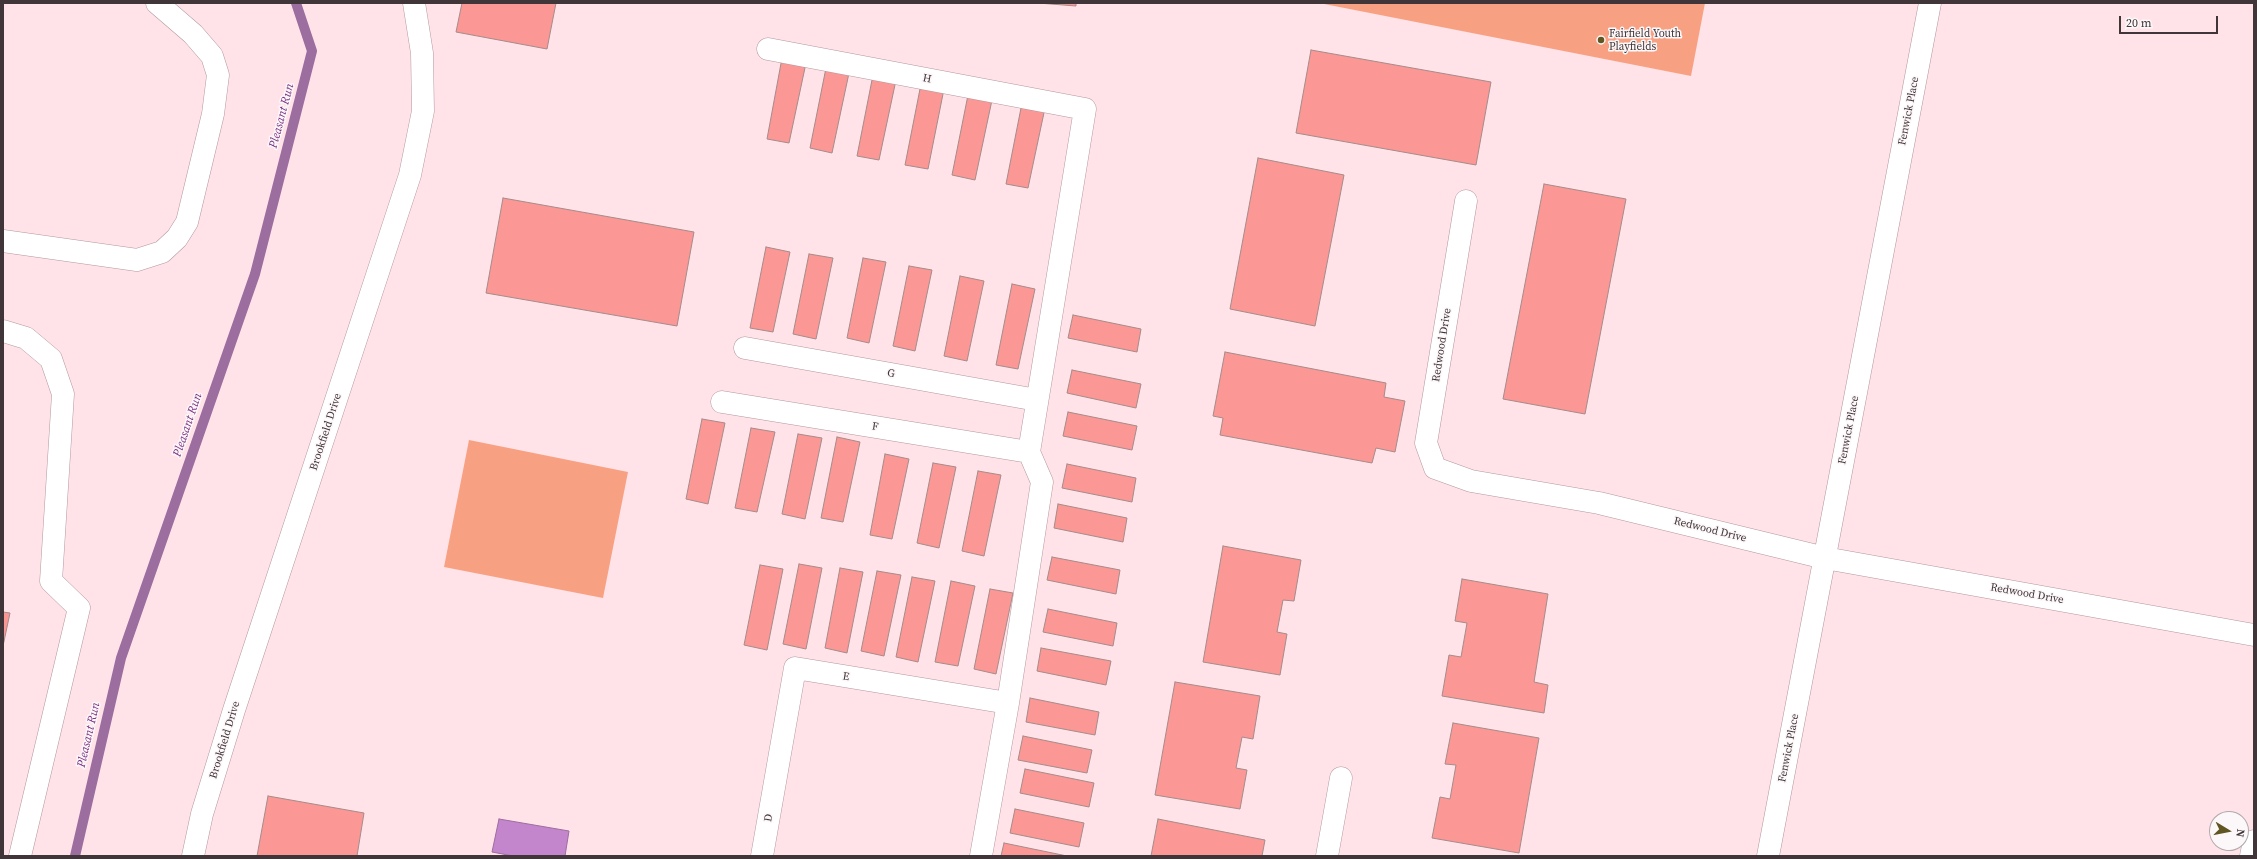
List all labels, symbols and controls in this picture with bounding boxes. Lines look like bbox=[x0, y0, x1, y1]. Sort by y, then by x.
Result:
scale bar bbox=[2121, 8, 2220, 34]
text: 20 m bbox=[2126, 15, 2152, 31]
place label: Fairfield Youth Playfields bbox=[1609, 27, 1681, 53]
marker: Fairfield Youth Playfields bbox=[1596, 35, 1606, 45]
street label: H bbox=[921, 72, 933, 86]
street label: Fenwick Place bbox=[1896, 76, 1922, 146]
water label: Pleasant Run bbox=[266, 82, 298, 150]
street label: Redwood Drive bbox=[1430, 307, 1454, 383]
street label: G bbox=[886, 367, 896, 381]
water label: Pleasant Run bbox=[170, 391, 206, 459]
street label: Brookfield Drive bbox=[307, 392, 345, 472]
street label: Fenwick Place bbox=[1836, 395, 1862, 465]
street label: F bbox=[871, 420, 879, 434]
street label: Redwood Drive bbox=[1672, 515, 1748, 545]
street label: Redwood Drive bbox=[1989, 581, 2065, 607]
street label: E bbox=[842, 670, 850, 684]
street label: Brookfield Drive bbox=[207, 700, 243, 780]
water label: Pleasant Run bbox=[75, 701, 103, 769]
street label: Fenwick Place bbox=[1776, 713, 1802, 783]
north arrow bbox=[2209, 811, 2249, 851]
street label: D bbox=[762, 813, 776, 823]
text: N bbox=[2232, 828, 2248, 838]

